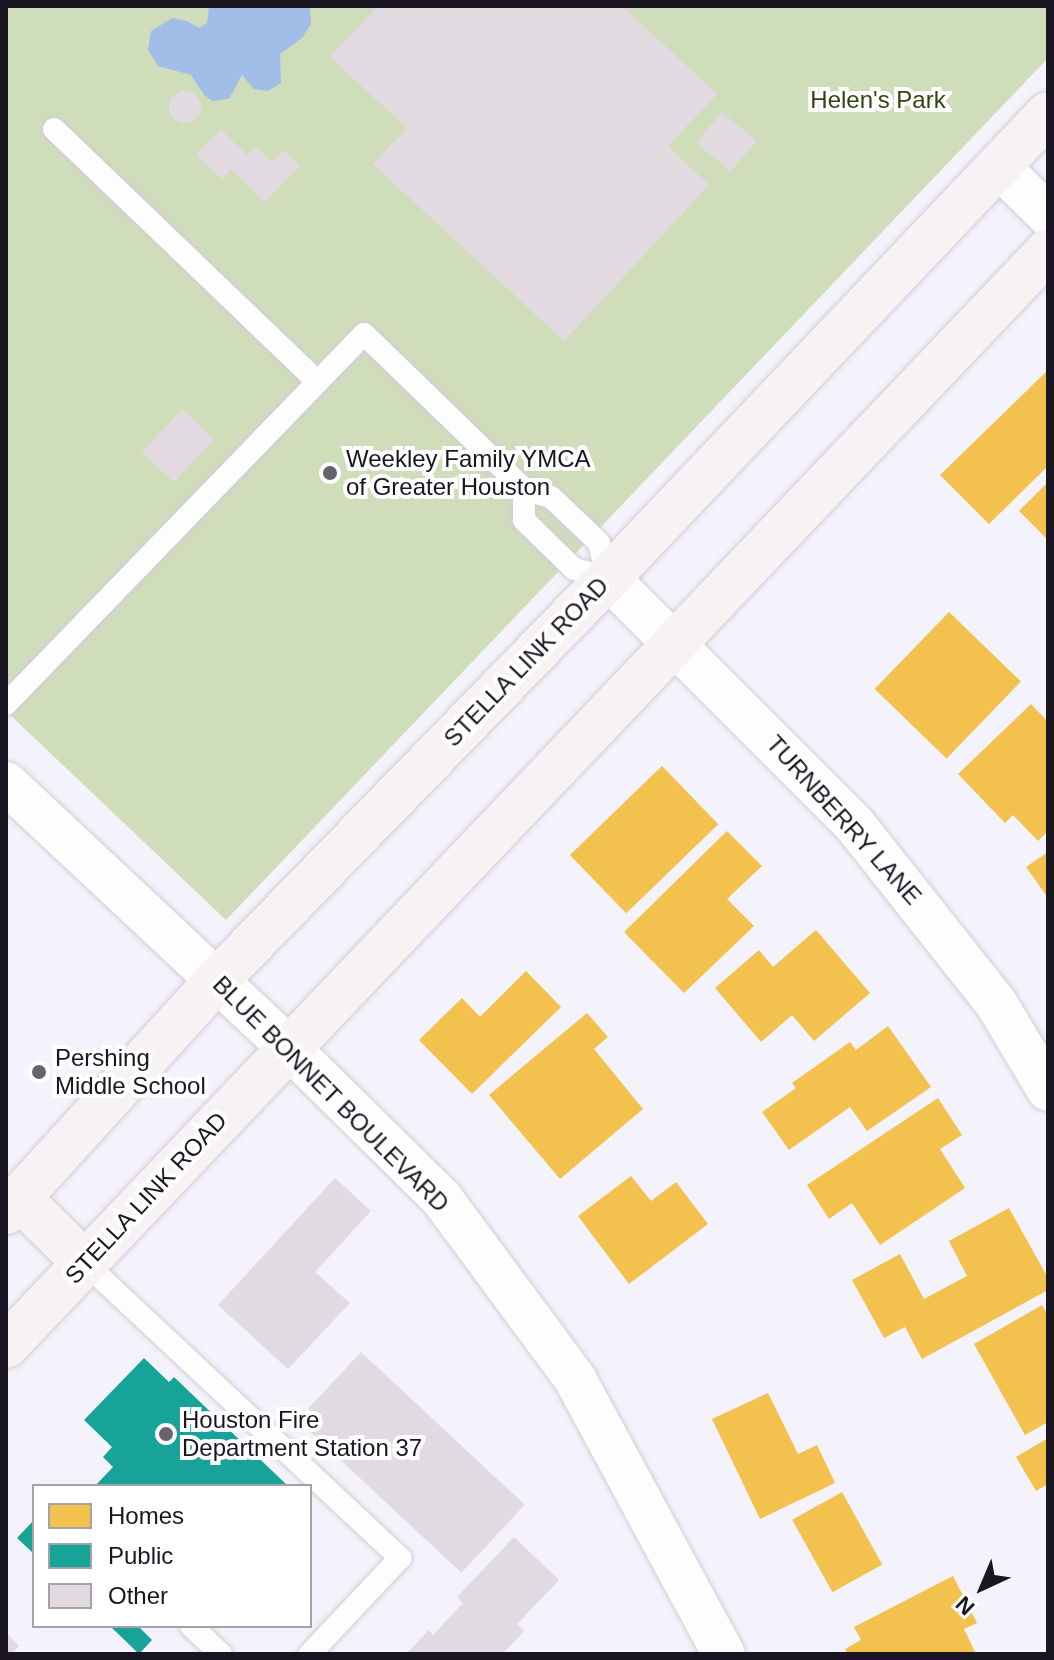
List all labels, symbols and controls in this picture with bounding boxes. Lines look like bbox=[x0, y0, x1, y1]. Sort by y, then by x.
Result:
park label: Helen's Park bbox=[810, 86, 946, 114]
place label: Weekley Family YMCA of Greater Houston bbox=[346, 445, 591, 501]
marker: Weekley Family YMCA of Greater Houston bbox=[321, 464, 339, 482]
street label: STELLA LINK ROAD bbox=[437, 571, 615, 753]
street label: TURNBERRY LANE bbox=[760, 729, 928, 911]
street label: BLUE BONNET BOULEVARD bbox=[207, 970, 455, 1218]
place label: Pershing Middle School bbox=[55, 1044, 206, 1100]
marker: Pershing Middle School bbox=[30, 1063, 48, 1081]
street label: STELLA LINK ROAD bbox=[59, 1106, 233, 1290]
place label: Houston Fire Department Station 37 bbox=[182, 1406, 422, 1462]
marker: Houston Fire Department Station 37 bbox=[157, 1425, 175, 1443]
legend bbox=[32, 1484, 312, 1628]
text: Homes bbox=[108, 1502, 184, 1529]
text: Public bbox=[108, 1542, 173, 1569]
north arrow bbox=[942, 1548, 1022, 1628]
text: Other bbox=[108, 1582, 168, 1609]
text: N bbox=[951, 1591, 979, 1620]

